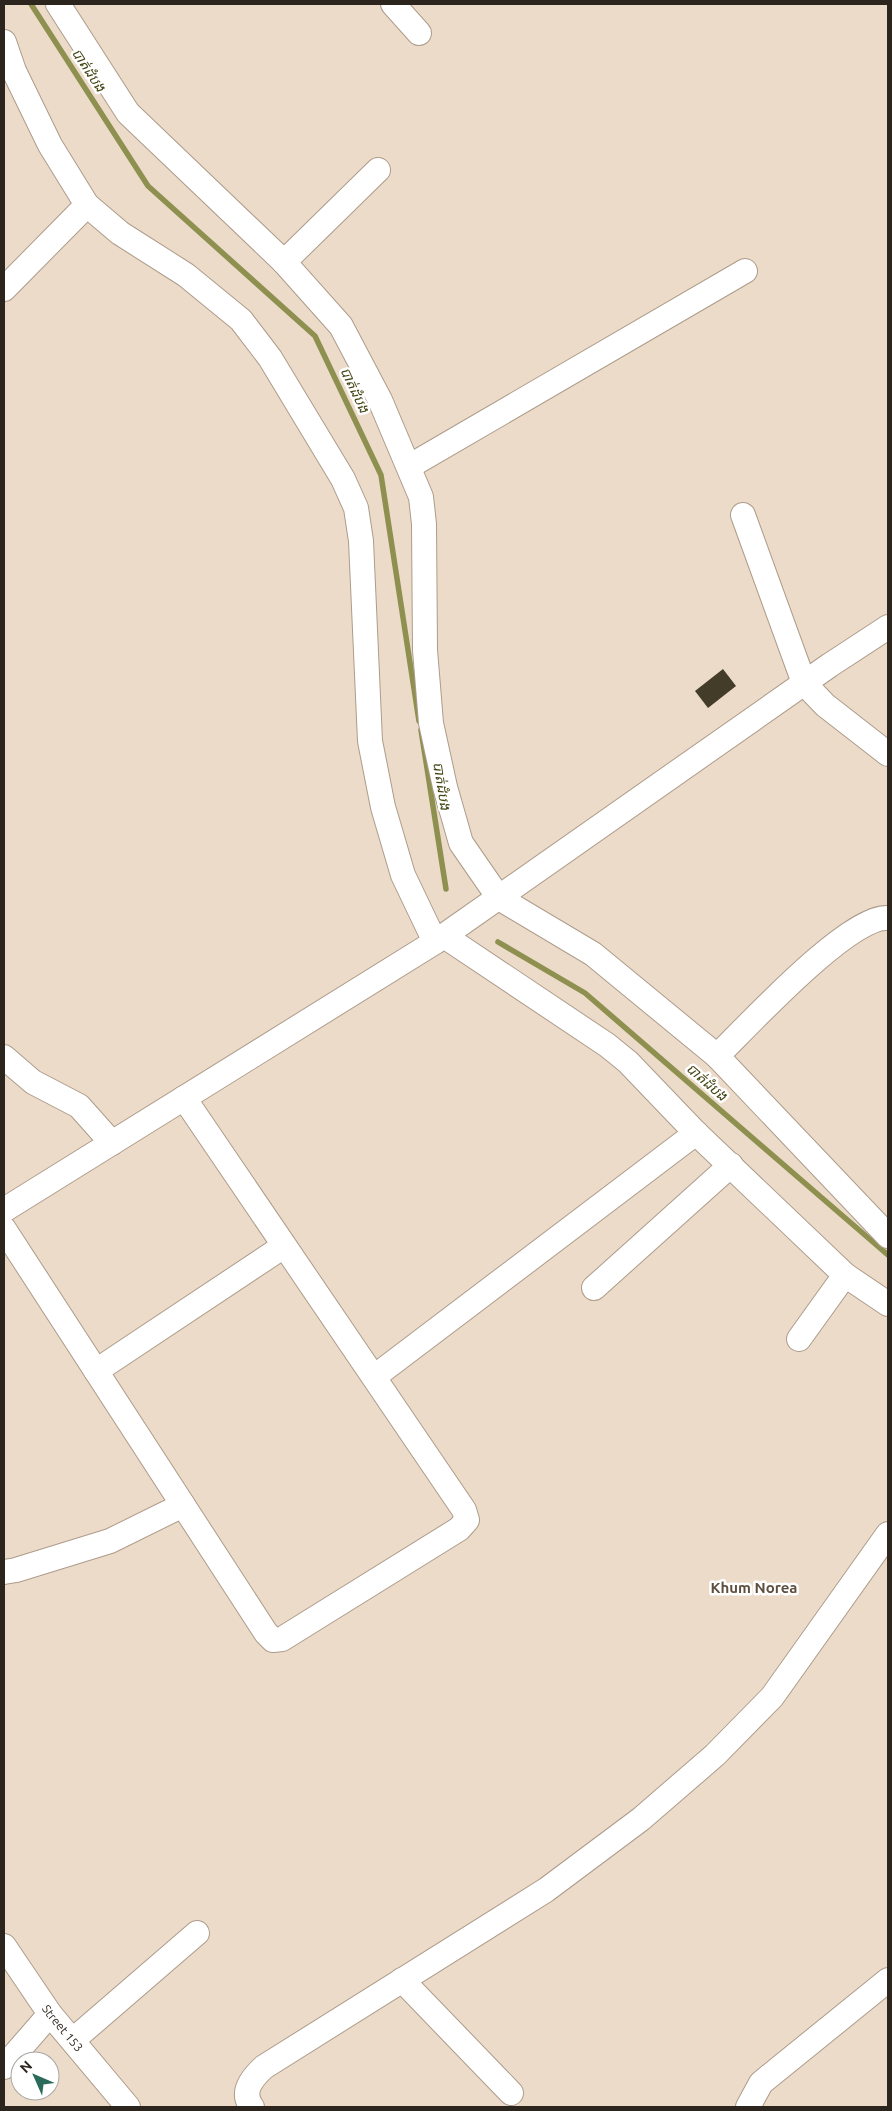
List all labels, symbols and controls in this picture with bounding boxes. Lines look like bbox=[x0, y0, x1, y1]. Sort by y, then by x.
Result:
water label: បាត់ដំបង bbox=[69, 45, 109, 95]
water label: បាត់ដំបង bbox=[338, 365, 373, 415]
water label: បាត់ដំបង bbox=[430, 761, 454, 811]
water label: បាត់ដំបង bbox=[683, 1060, 731, 1104]
district label: Khum Norea bbox=[710, 1579, 798, 1596]
street label: Street 153 bbox=[40, 2002, 86, 2054]
north arrow bbox=[10, 2051, 60, 2101]
text: N bbox=[16, 2057, 35, 2076]

